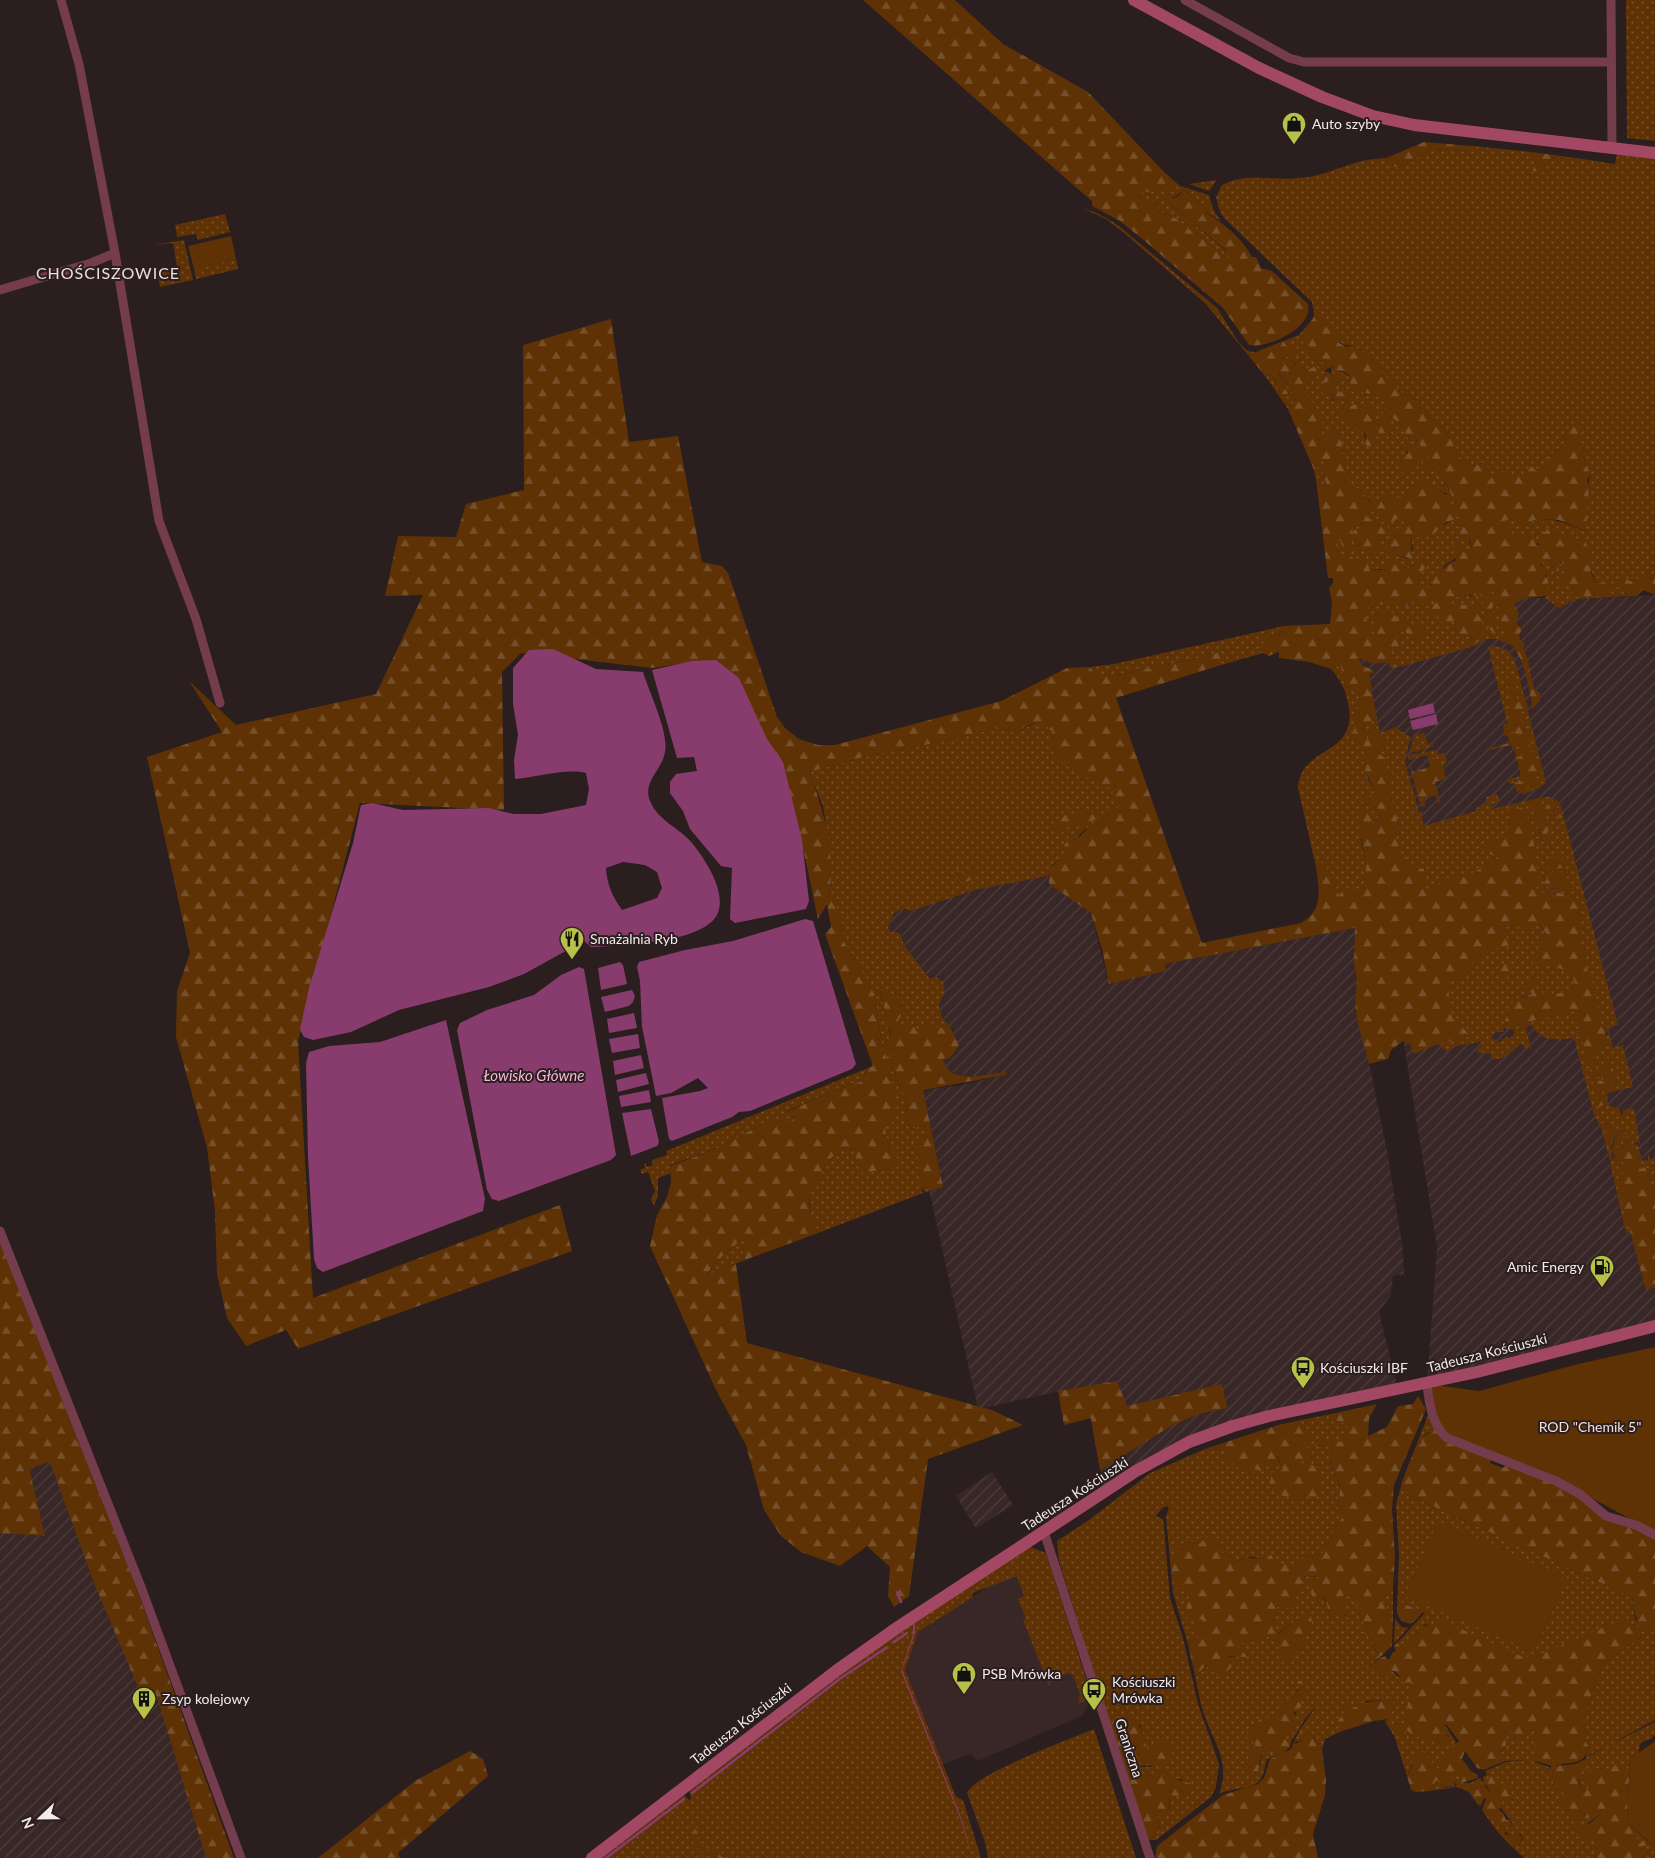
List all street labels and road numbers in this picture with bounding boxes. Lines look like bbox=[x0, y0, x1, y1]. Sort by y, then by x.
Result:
street label: Tadeusza Kościuszki bbox=[1425, 1329, 1549, 1376]
street label: Tadeusza Kościuszki bbox=[1018, 1453, 1131, 1534]
street label: Tadeusza Kościuszki bbox=[687, 1679, 794, 1768]
street label: Graniczna bbox=[1112, 1716, 1147, 1780]

